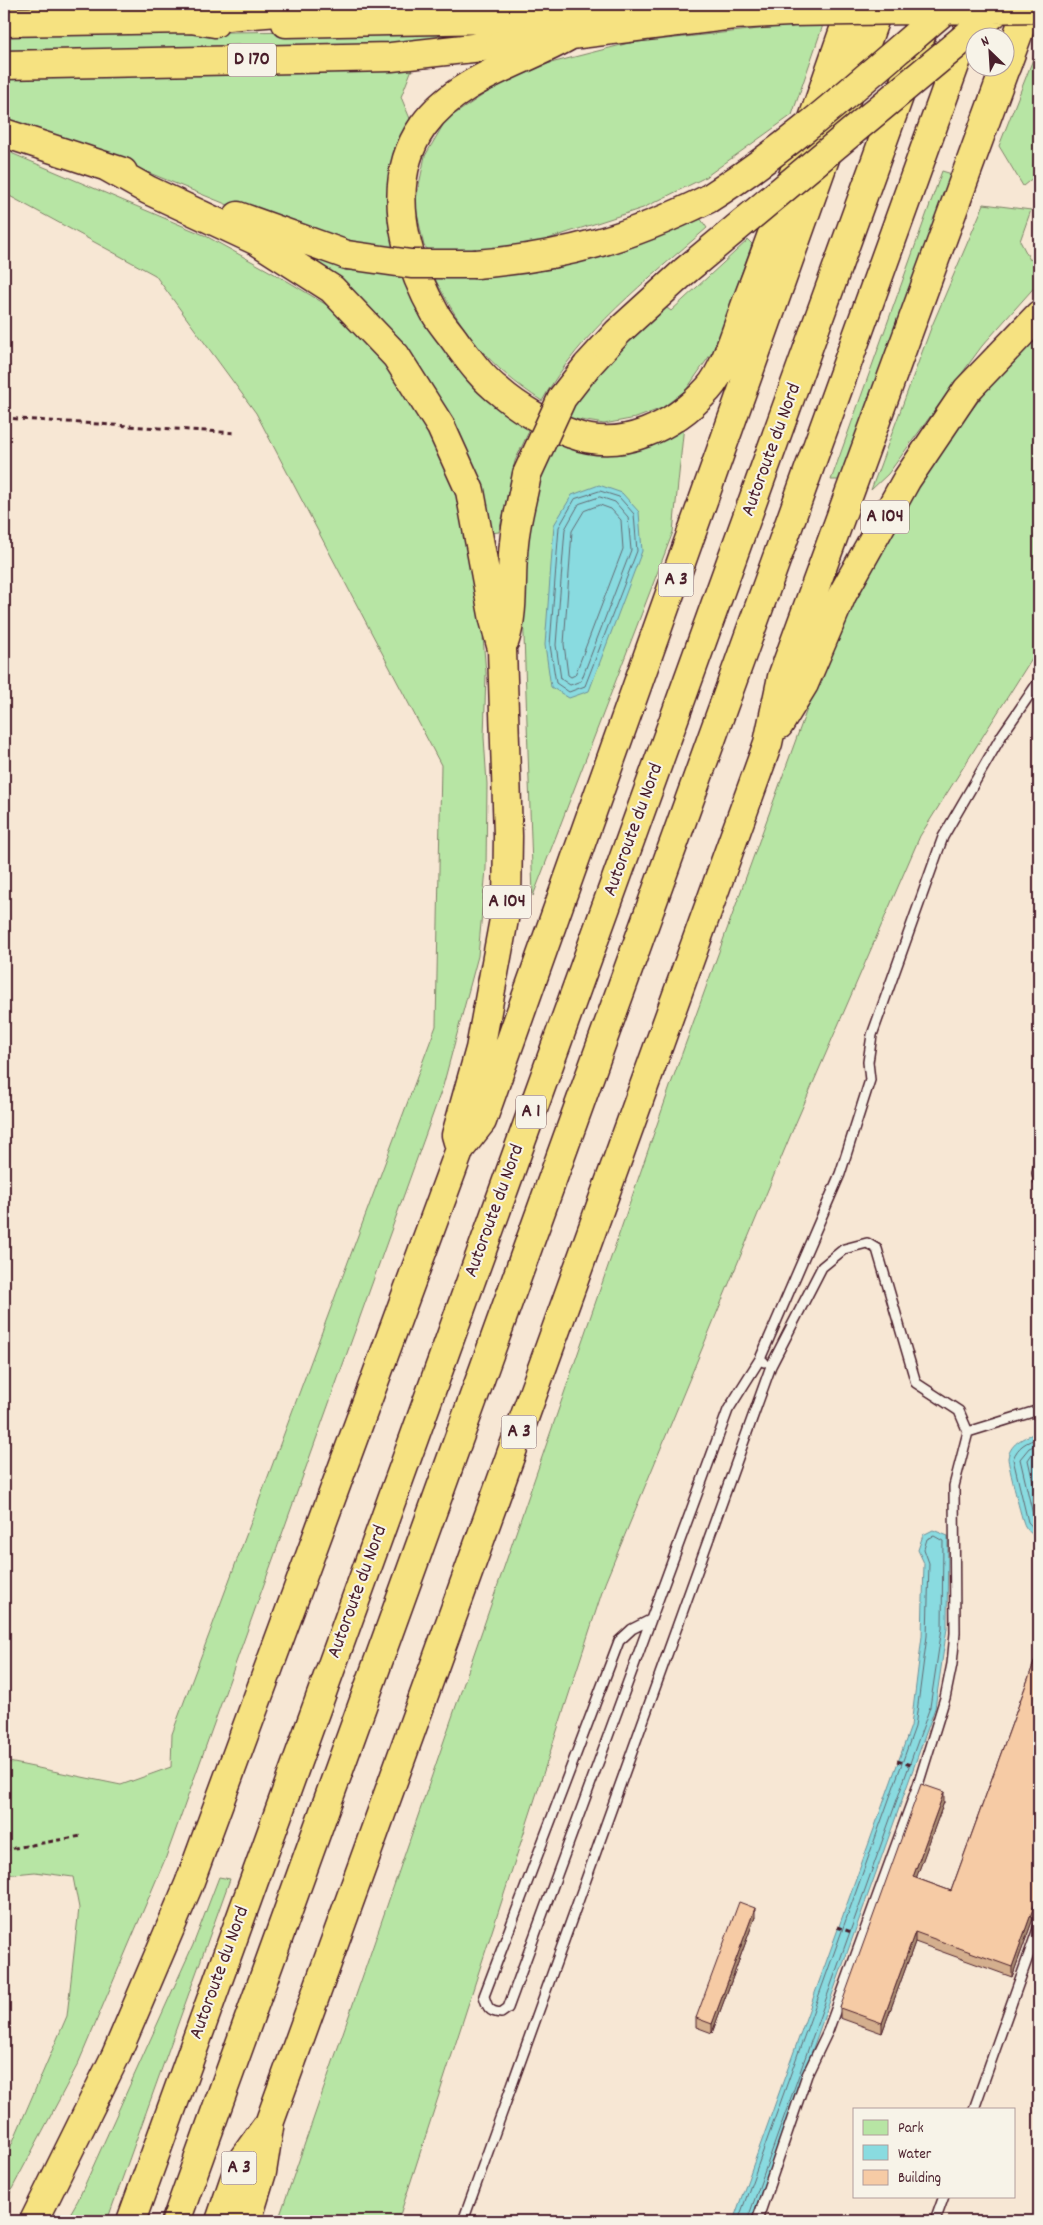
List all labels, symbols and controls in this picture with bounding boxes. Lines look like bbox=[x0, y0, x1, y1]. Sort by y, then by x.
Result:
north arrow bbox=[966, 28, 1016, 78]
text: N bbox=[978, 31, 993, 53]
road number: D 170 bbox=[228, 44, 276, 76]
street label: Autoroute du Nord bbox=[735, 380, 809, 520]
road number: A 104 bbox=[861, 501, 909, 534]
road number: A 3 bbox=[658, 564, 694, 596]
street label: Autoroute du Nord bbox=[597, 760, 671, 900]
road number: A 104 bbox=[483, 886, 531, 919]
road number: A 1 bbox=[516, 1096, 546, 1128]
street label: Autoroute du Nord bbox=[458, 1141, 532, 1281]
road number: A 3 bbox=[502, 1415, 536, 1448]
street label: Autoroute du Nord bbox=[321, 1522, 395, 1662]
street label: Autoroute du Nord bbox=[183, 1903, 257, 2043]
legend bbox=[853, 2108, 1016, 2198]
text: Park bbox=[898, 2118, 924, 2140]
text: Water bbox=[898, 2144, 932, 2166]
road number: A 3 bbox=[222, 2152, 256, 2184]
text: Building bbox=[898, 2168, 941, 2190]

